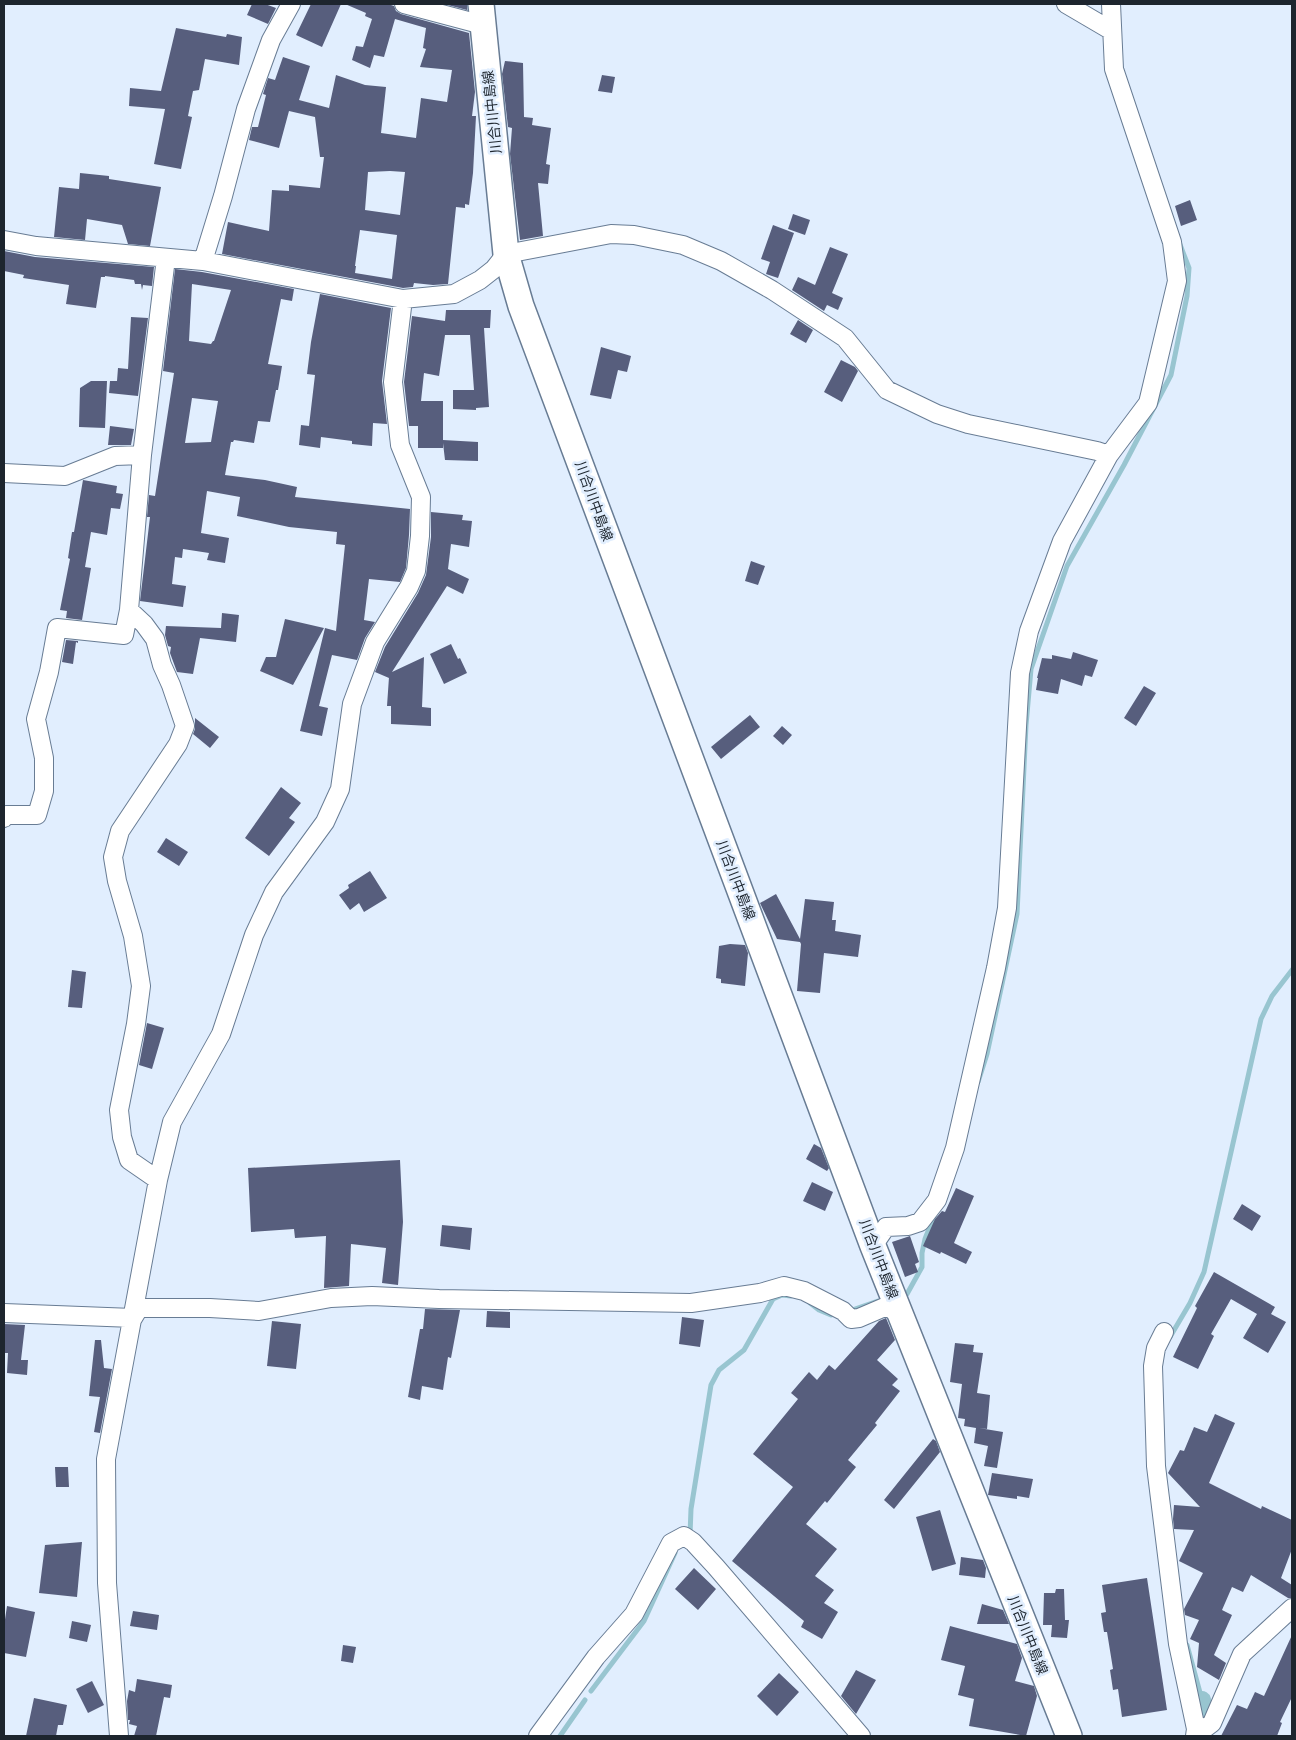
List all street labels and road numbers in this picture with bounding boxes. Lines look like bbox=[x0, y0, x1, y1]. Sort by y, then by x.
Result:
street label: 川合川中島線 bbox=[479, 69, 507, 155]
street label: 川合川中島線 bbox=[569, 458, 617, 544]
street label: 川合川中島線 bbox=[711, 838, 759, 923]
street label: 川合川中島線 bbox=[854, 1217, 902, 1302]
street label: 川合川中島線 bbox=[1002, 1593, 1052, 1678]

